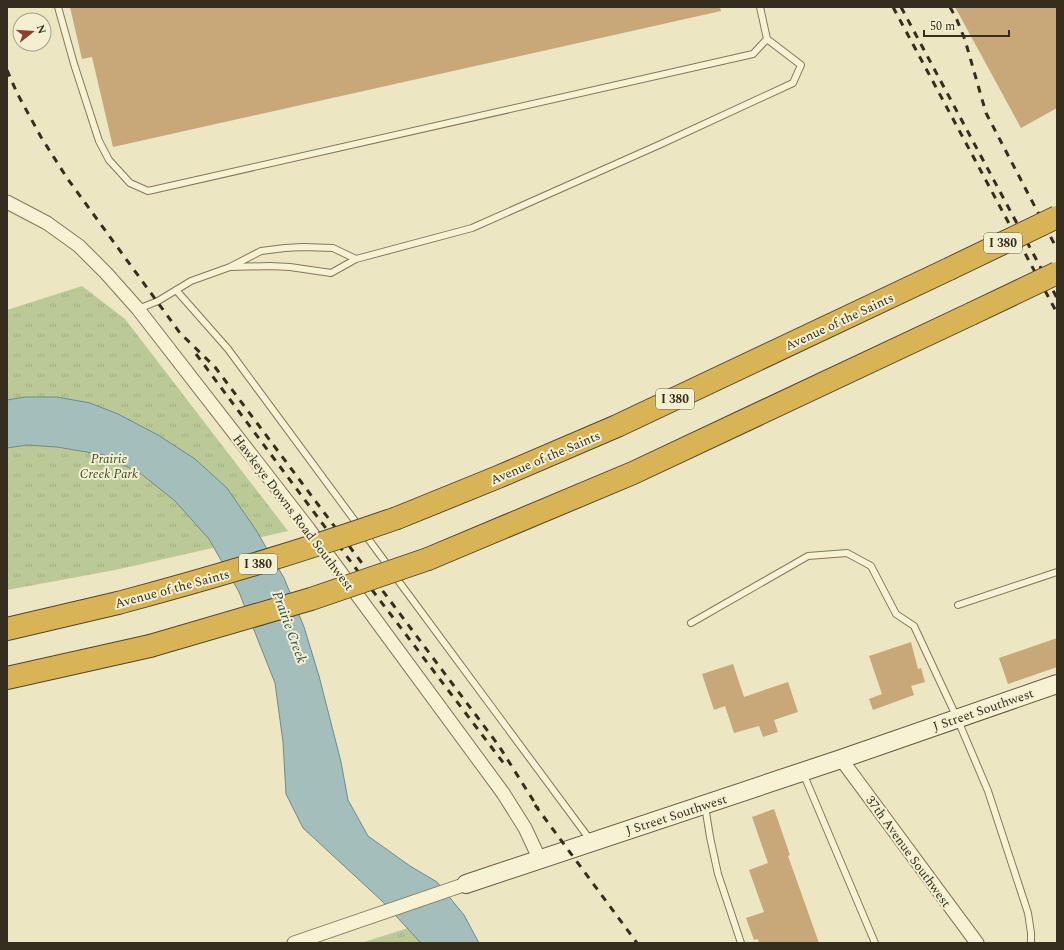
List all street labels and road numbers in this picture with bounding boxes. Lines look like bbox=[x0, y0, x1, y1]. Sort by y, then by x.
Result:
road number: I 380 bbox=[984, 233, 1022, 253]
street label: Avenue of the Saints bbox=[782, 288, 897, 356]
road number: I 380 bbox=[656, 389, 694, 409]
street label: Avenue of the Saints bbox=[487, 426, 604, 490]
street label: Hawkeye Downs Road Southwest bbox=[228, 430, 359, 595]
road number: I 380 bbox=[239, 554, 277, 574]
street label: Avenue of the Saints bbox=[113, 564, 232, 614]
street label: J Street Southwest bbox=[930, 683, 1037, 737]
street label: J Street Southwest bbox=[623, 789, 730, 841]
street label: 37th Avenue Southwest bbox=[861, 791, 956, 912]

